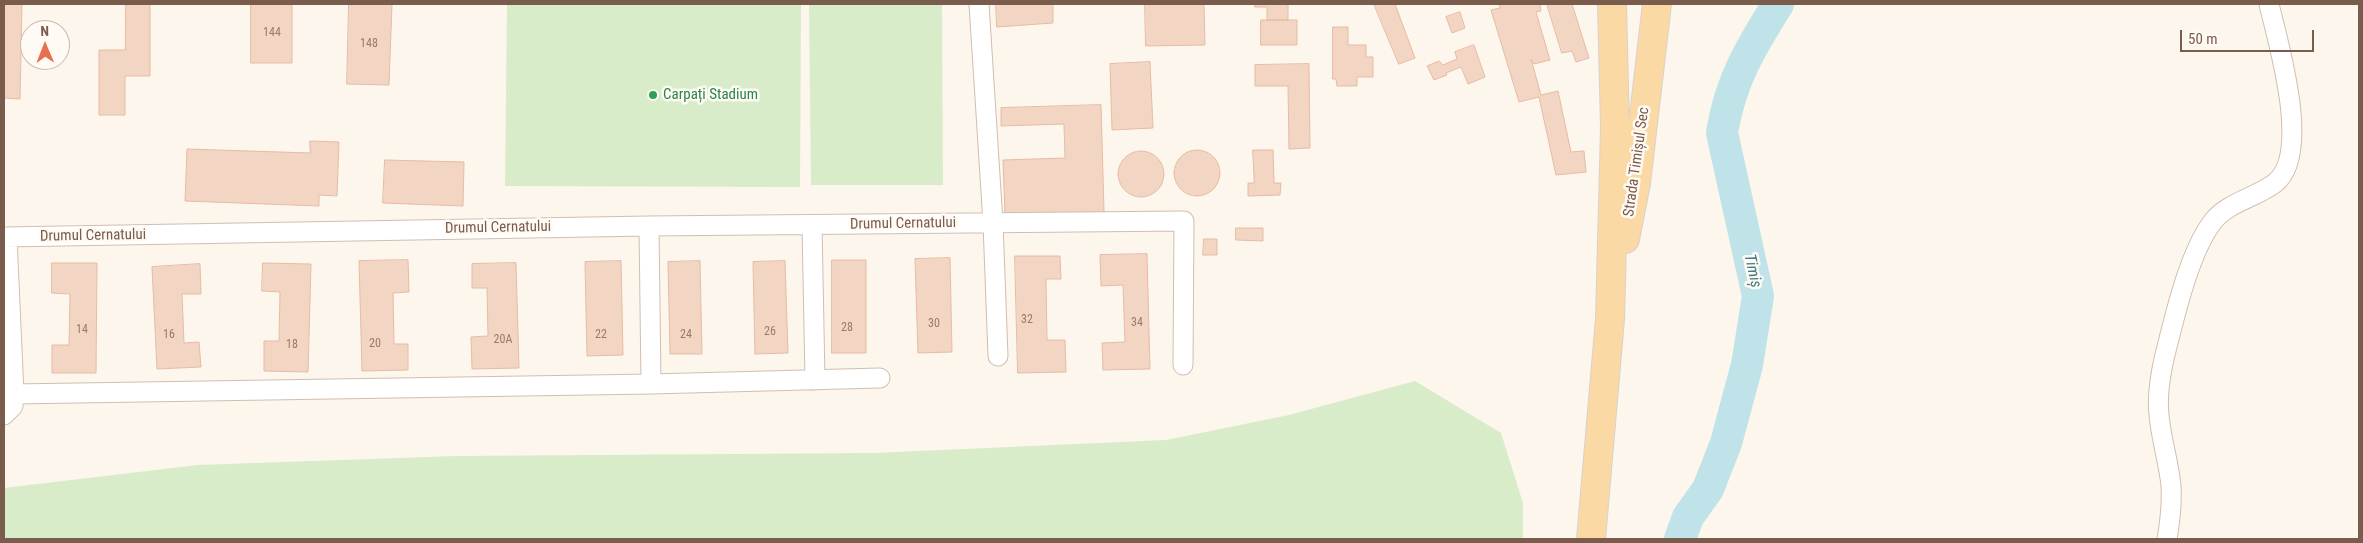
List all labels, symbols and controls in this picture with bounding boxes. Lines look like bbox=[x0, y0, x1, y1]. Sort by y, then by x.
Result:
north arrow bbox=[20, 20, 70, 70]
scale bar bbox=[2183, 20, 2317, 52]
text: N bbox=[40, 23, 49, 39]
house number: 144 bbox=[263, 26, 281, 40]
text: 50 m bbox=[2188, 30, 2218, 48]
house number: 148 bbox=[360, 37, 378, 51]
place label: Carpați Stadium bbox=[663, 86, 758, 104]
marker: Carpați Stadium bbox=[647, 89, 659, 101]
street label: Strada Timișul Sec bbox=[1620, 106, 1654, 218]
street label: Drumul Cernatului bbox=[850, 214, 956, 234]
street label: Drumul Cernatului bbox=[445, 218, 551, 238]
street label: Drumul Cernatului bbox=[40, 226, 146, 246]
water label: Timiș bbox=[1739, 252, 1765, 290]
house number: 32 bbox=[1021, 313, 1033, 327]
house number: 34 bbox=[1131, 316, 1143, 330]
house number: 30 bbox=[928, 317, 940, 331]
house number: 28 bbox=[841, 321, 853, 335]
house number: 14 bbox=[76, 323, 88, 337]
house number: 26 bbox=[764, 325, 776, 339]
house number: 16 bbox=[163, 328, 175, 342]
house number: 22 bbox=[595, 328, 607, 342]
house number: 24 bbox=[680, 328, 692, 342]
house number: 20A bbox=[494, 333, 512, 347]
house number: 20 bbox=[369, 337, 381, 351]
house number: 18 bbox=[286, 338, 298, 352]

